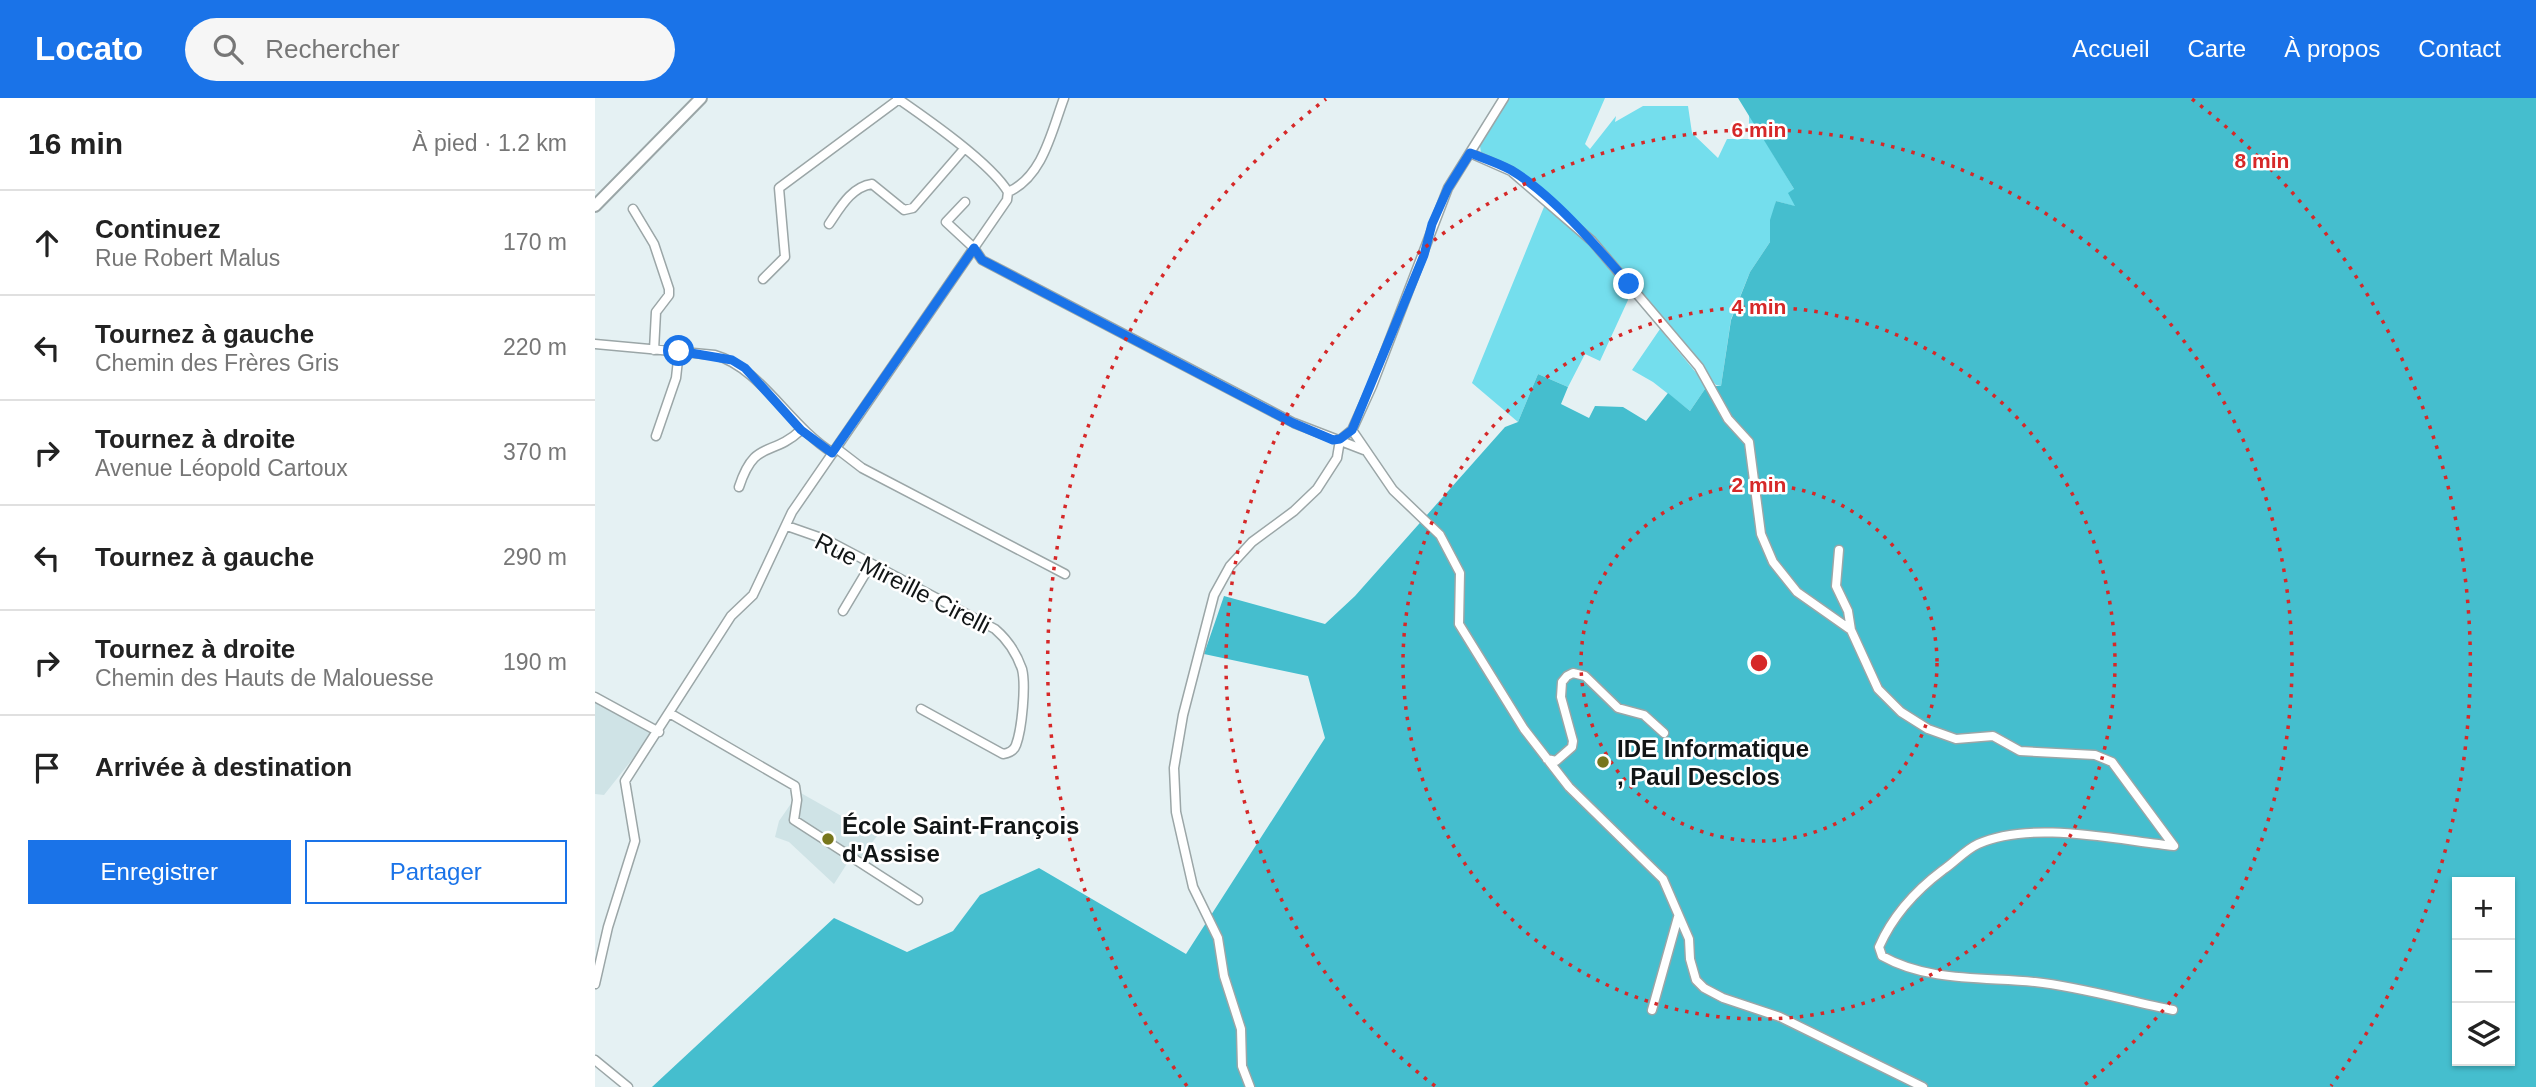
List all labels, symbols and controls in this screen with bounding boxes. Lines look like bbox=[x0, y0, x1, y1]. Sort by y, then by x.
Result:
search box bbox=[185, 18, 675, 81]
text: Locato bbox=[35, 30, 143, 67]
icon: search bbox=[209, 30, 247, 68]
text: Rechercher bbox=[265, 34, 400, 64]
text: Accueil bbox=[2072, 35, 2150, 62]
text: Carte bbox=[2188, 35, 2246, 62]
text: À propos bbox=[2284, 35, 2380, 62]
text: Contact bbox=[2418, 35, 2501, 62]
text: 6 min bbox=[1732, 118, 1786, 141]
text: 16 min bbox=[28, 127, 123, 160]
text: À pied · 1.2 km bbox=[412, 130, 567, 156]
text: 8 min bbox=[2235, 149, 2289, 172]
text: Continuez bbox=[95, 214, 221, 244]
icon: ahead bbox=[28, 224, 66, 262]
text: 170 m bbox=[503, 229, 567, 255]
text: Rue Robert Malus bbox=[95, 245, 280, 271]
route end bbox=[1613, 268, 1644, 299]
text: 4 min bbox=[1732, 295, 1786, 318]
text: Tournez à gauche bbox=[95, 319, 314, 349]
icon: left bbox=[28, 329, 66, 367]
text: 220 m bbox=[503, 334, 567, 360]
route start bbox=[663, 335, 694, 366]
text: Chemin des Frères Gris bbox=[95, 350, 339, 376]
text: Tournez à droite bbox=[95, 424, 295, 454]
icon: right bbox=[28, 434, 66, 472]
text: 370 m bbox=[503, 439, 567, 465]
text: Avenue Léopold Cartoux bbox=[95, 455, 348, 481]
text: 2 min bbox=[1732, 473, 1786, 496]
street label: Rue Mireille Cirelli bbox=[811, 527, 995, 639]
icon: left bbox=[28, 539, 66, 577]
text: Tournez à gauche bbox=[95, 542, 314, 572]
text: 290 m bbox=[503, 544, 567, 570]
text: Tournez à droite bbox=[95, 634, 295, 664]
icon: right bbox=[28, 644, 66, 682]
text: 190 m bbox=[503, 649, 567, 675]
centre of rings bbox=[1747, 651, 1771, 675]
text: Chemin des Hauts de Malouesse bbox=[95, 665, 434, 691]
place label: IDE Informatique , Paul Desclos bbox=[1617, 735, 1809, 790]
icon: arrive bbox=[28, 749, 66, 787]
text: Arrivée à destination bbox=[95, 752, 352, 782]
marker: IDE Informatique , Paul Desclos bbox=[1595, 754, 1611, 770]
place label: École Saint-François d'Assise bbox=[842, 812, 1079, 867]
marker: École Saint-François d'Assise bbox=[820, 831, 836, 847]
button: Enregistrer bbox=[28, 840, 291, 904]
button: Partager bbox=[305, 840, 567, 904]
map controls bbox=[2452, 877, 2515, 1066]
button: + bbox=[2452, 877, 2515, 940]
button: − bbox=[2452, 940, 2515, 1003]
button: layers bbox=[2452, 1003, 2515, 1066]

